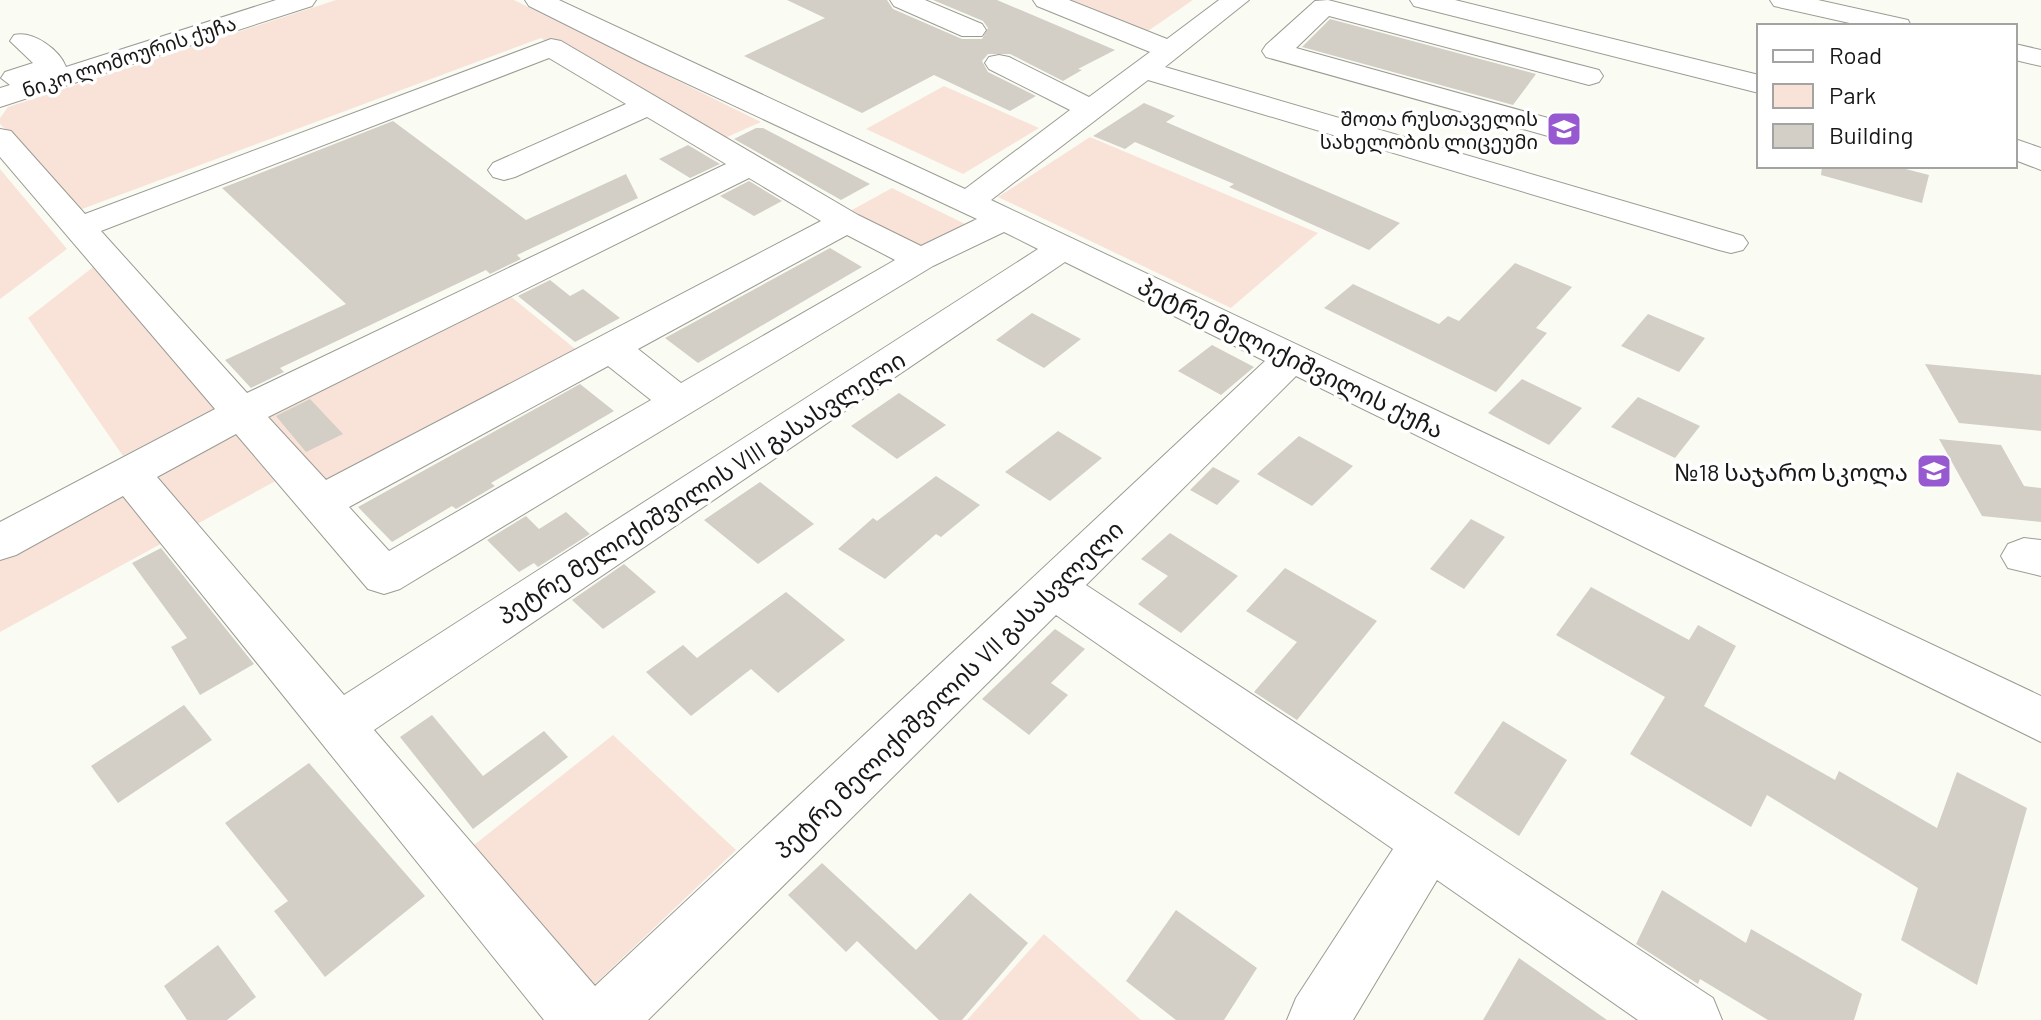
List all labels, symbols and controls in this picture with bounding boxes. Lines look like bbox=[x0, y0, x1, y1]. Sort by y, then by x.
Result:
street label: ნიკო ლომოურის ქუჩა bbox=[19, 10, 239, 104]
legend bbox=[1757, 24, 2017, 168]
text: Road bbox=[1829, 40, 1882, 69]
text: Park bbox=[1829, 80, 1876, 109]
place label: შოთა რუსთაველის სახელობის ლიცეუმი bbox=[1320, 106, 1538, 155]
school or university icon: შოთა რუსთაველის სახელობის ლიცეუმი bbox=[1545, 110, 1583, 148]
text: Building bbox=[1829, 120, 1913, 149]
street label: პეტრე მელიქიშვილის ქუჩა bbox=[1133, 270, 1449, 445]
street label: პეტრე მელიქიშვილის VIII გასასვლელი bbox=[492, 344, 911, 631]
school or university icon: №18 საჯარო სკოლა bbox=[1915, 452, 1953, 490]
place label: №18 საჯარო სკოლა bbox=[1674, 457, 1908, 487]
street label: პეტრე მელიქიშვილის VII გასასვლელი bbox=[767, 514, 1129, 865]

